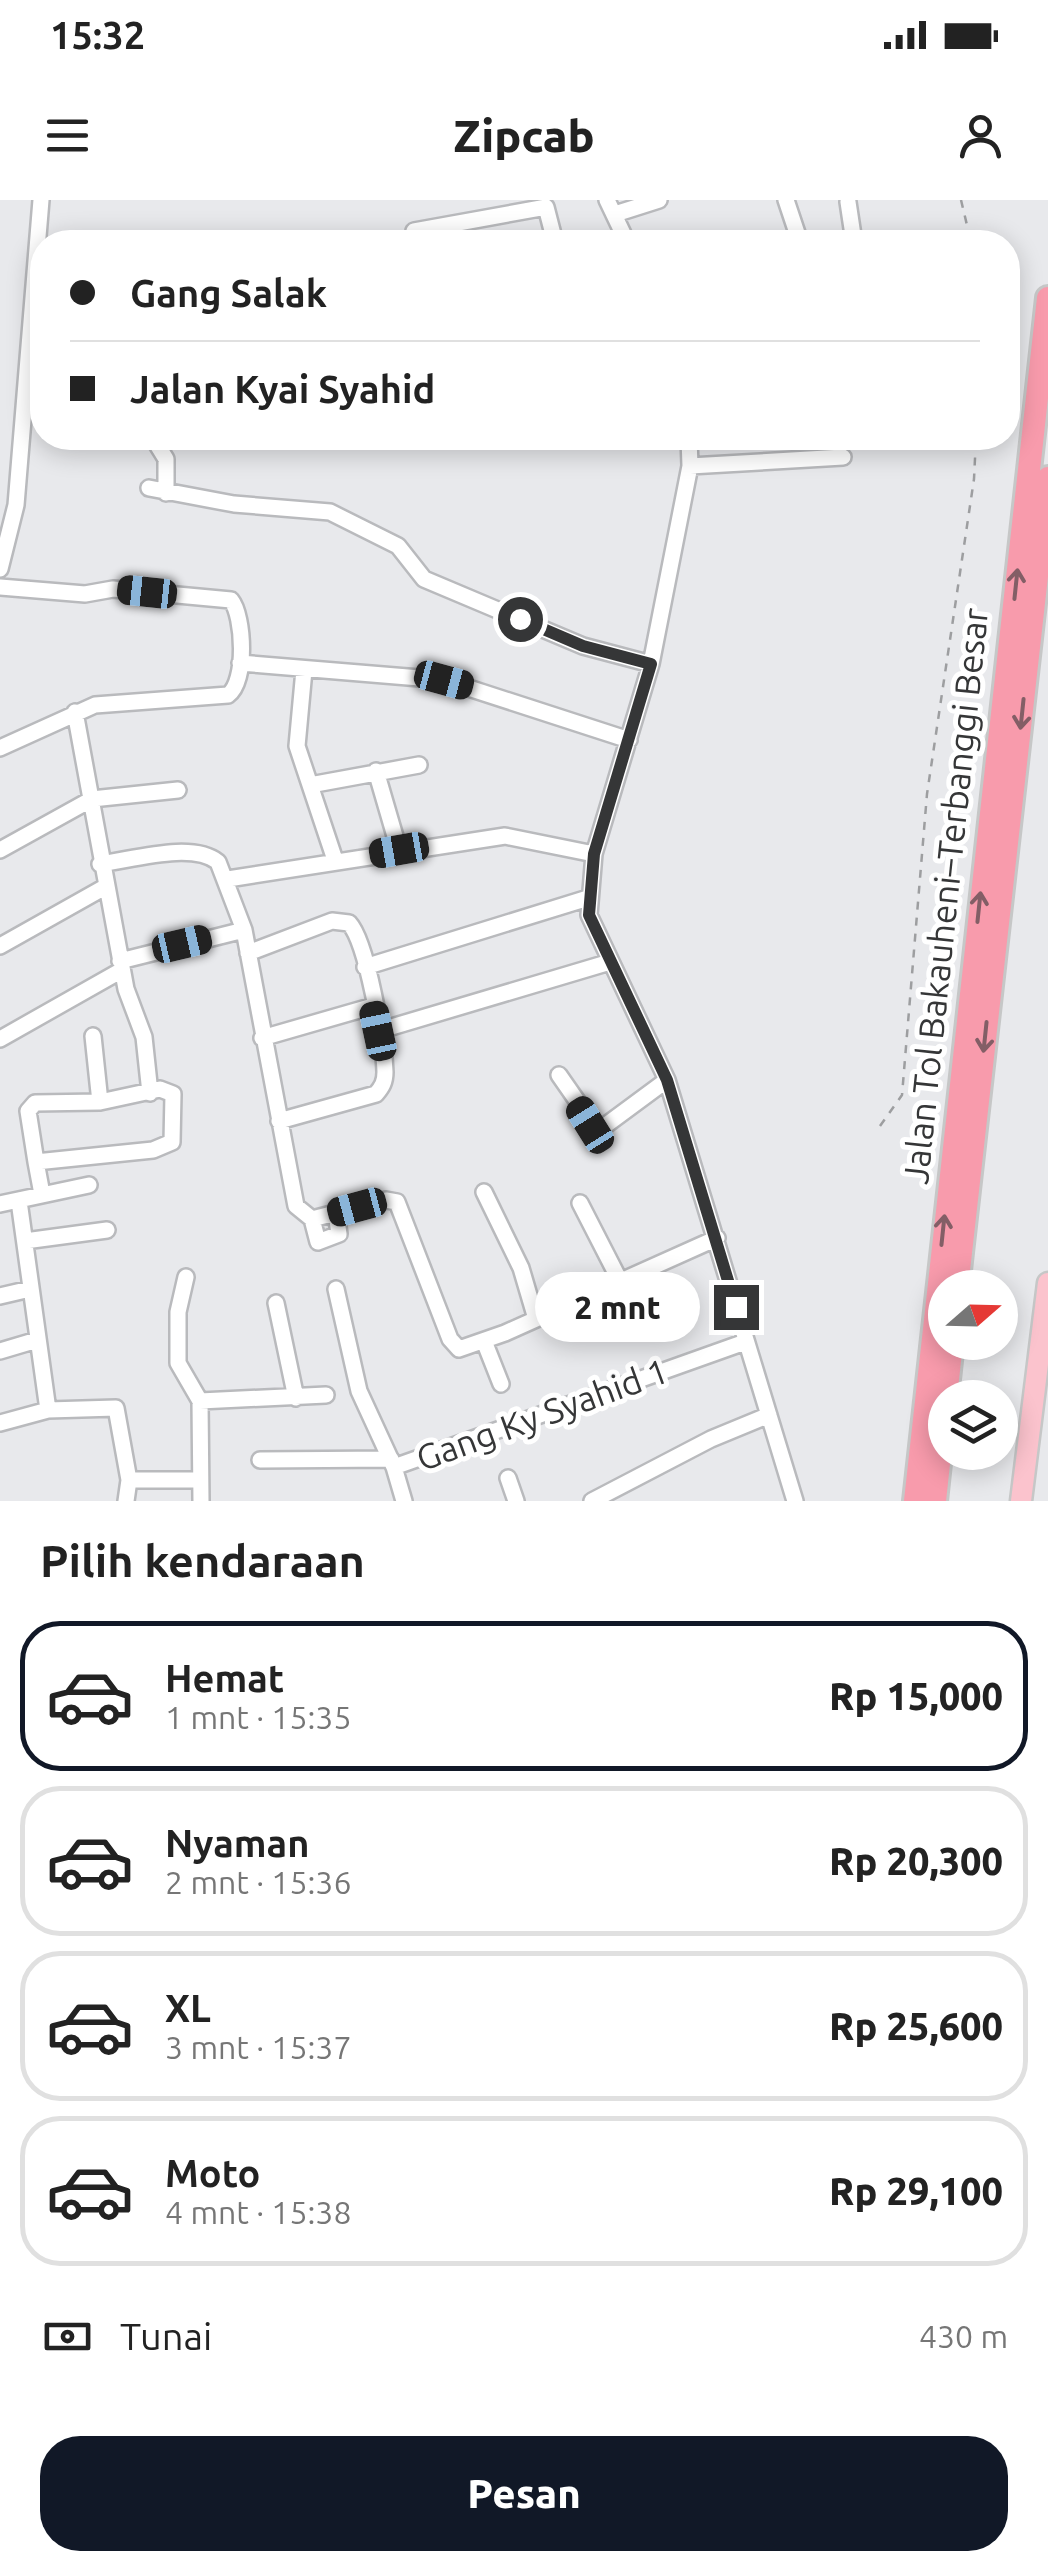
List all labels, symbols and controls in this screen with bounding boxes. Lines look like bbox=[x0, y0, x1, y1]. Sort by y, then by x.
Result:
text: 15:32 bbox=[50, 14, 145, 56]
icon: menu bbox=[40, 108, 95, 163]
icon: person bbox=[953, 108, 1008, 163]
text: Zipcab bbox=[453, 110, 595, 161]
text: Gang Salak bbox=[130, 272, 327, 314]
text: Jalan Kyai Syahid bbox=[130, 368, 435, 410]
one-way arrow bbox=[1007, 568, 1026, 601]
car bbox=[116, 574, 178, 610]
route start bbox=[498, 597, 543, 642]
street label: Jalan Tol Bakauheni–Terbanggi Besar bbox=[895, 606, 995, 1186]
car bbox=[411, 658, 477, 702]
one-way arrow bbox=[1012, 698, 1031, 730]
car bbox=[367, 830, 431, 870]
one-way arrow bbox=[970, 891, 989, 924]
car bbox=[149, 923, 215, 965]
car bbox=[357, 999, 399, 1063]
one-way arrow bbox=[975, 1021, 994, 1053]
car bbox=[561, 1092, 619, 1158]
car bbox=[324, 1185, 390, 1229]
one-way arrow bbox=[934, 1214, 953, 1247]
north arrow bbox=[928, 1270, 1018, 1360]
map controls bbox=[928, 1270, 1018, 1470]
callout: 2 mnt bbox=[536, 1272, 701, 1342]
route end bbox=[714, 1285, 759, 1330]
text: 2 mnt bbox=[574, 1289, 661, 1325]
street label: Gang Ky Syahid 1 bbox=[411, 1350, 673, 1478]
button: layers bbox=[928, 1380, 1018, 1470]
text: Pilih kendaraan bbox=[40, 1535, 365, 1586]
icon: car bbox=[45, 1651, 135, 1741]
text: Hemat bbox=[165, 1657, 284, 1699]
text: Rp 15,000 bbox=[829, 1675, 1003, 1717]
text: 1 mnt · 15:35 bbox=[165, 1699, 351, 1735]
icon: car bbox=[45, 1816, 135, 1906]
text: Nyaman bbox=[165, 1822, 310, 1864]
text: Rp 20,300 bbox=[829, 1840, 1003, 1882]
text: 2 mnt · 15:36 bbox=[165, 1864, 351, 1900]
icon: car bbox=[45, 1981, 135, 2071]
text: XL bbox=[165, 1987, 211, 2029]
text: Rp 25,600 bbox=[829, 2005, 1003, 2047]
text: 3 mnt · 15:37 bbox=[165, 2029, 351, 2065]
icon: car bbox=[45, 2146, 135, 2236]
text: Moto bbox=[165, 2152, 260, 2194]
text: Rp 29,100 bbox=[829, 2170, 1003, 2212]
text: 4 mnt · 15:38 bbox=[165, 2194, 351, 2230]
icon: cash bbox=[40, 2309, 95, 2364]
text: Tunai bbox=[120, 2315, 212, 2357]
text: 430 m bbox=[919, 2318, 1008, 2354]
button: Pesan bbox=[40, 2436, 1008, 2551]

